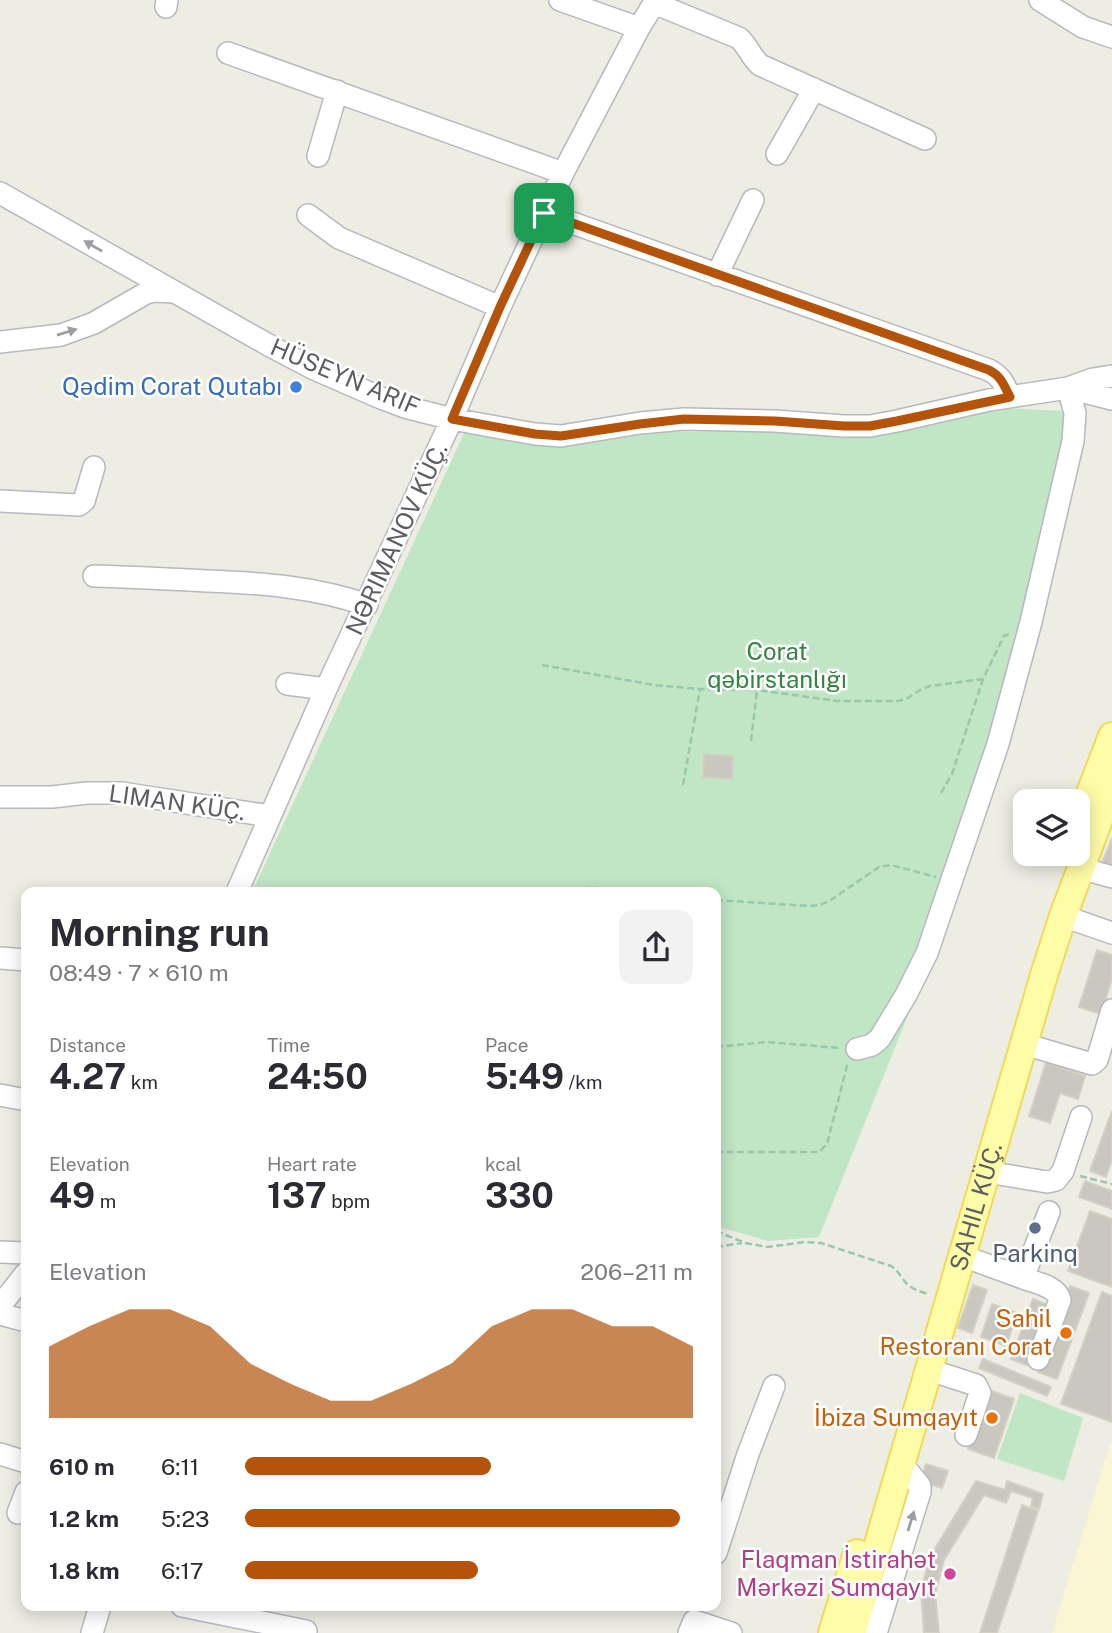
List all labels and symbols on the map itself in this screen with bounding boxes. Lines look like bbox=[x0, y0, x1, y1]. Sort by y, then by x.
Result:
pin bbox=[514, 183, 574, 243]
one-way arrow bbox=[83, 240, 103, 252]
one-way arrow bbox=[57, 326, 78, 337]
street label: HÜSEYN ARIF bbox=[267, 331, 425, 420]
place label: Qədim Corat Qutabı bbox=[62, 372, 282, 400]
marker: Qədim Corat Qutabı bbox=[288, 379, 304, 395]
street label: NƏRIMANOV KÜÇ. bbox=[338, 438, 453, 639]
park label: Corat qəbirstanlığı bbox=[707, 637, 847, 693]
street label: LIMAN KÜÇ. bbox=[107, 778, 247, 825]
street label: SAHIL KÜÇ. bbox=[943, 1139, 1007, 1274]
marker: Parkinq bbox=[1027, 1220, 1043, 1236]
place label: Parkinq bbox=[992, 1239, 1078, 1267]
place label: Sahil Restoranı Corat bbox=[879, 1304, 1052, 1360]
marker: Sahil Restoranı Corat bbox=[1058, 1325, 1074, 1341]
place label: İbiza Sumqayıt bbox=[814, 1403, 978, 1431]
marker: İbiza Sumqayıt bbox=[984, 1410, 1000, 1426]
one-way arrow bbox=[907, 1511, 917, 1532]
place label: Flaqman İstirahət Mərkəzi Sumqayıt bbox=[736, 1545, 936, 1601]
marker: Flaqman İstirahət Mərkəzi Sumqayıt bbox=[942, 1566, 958, 1582]

